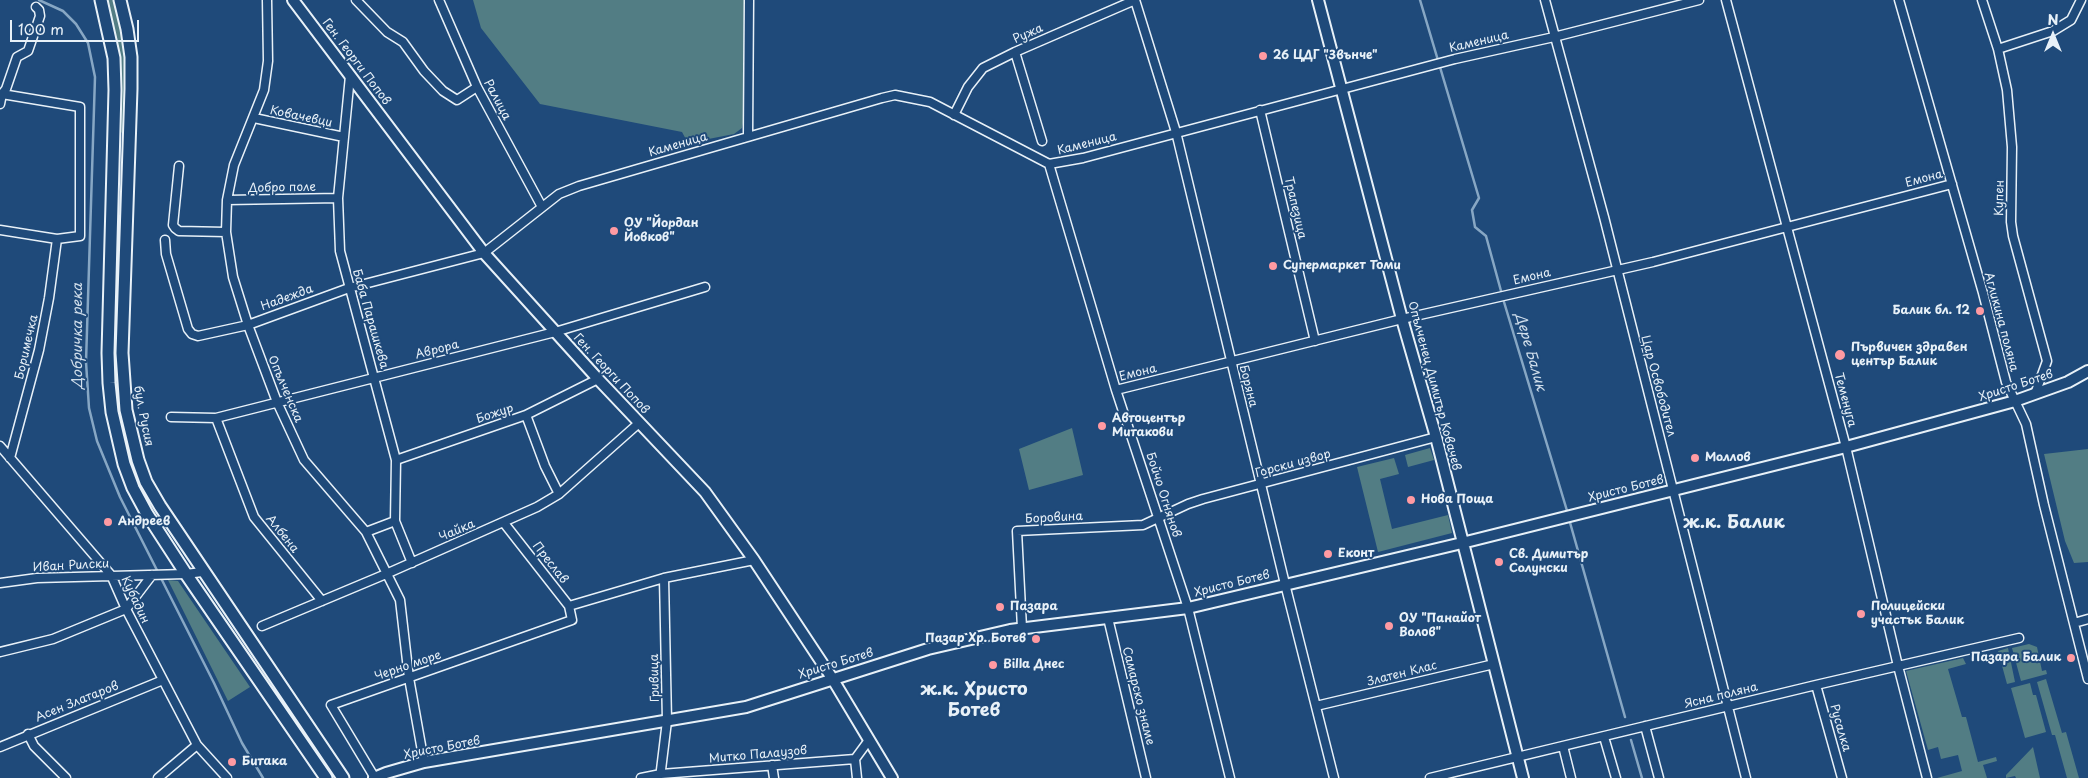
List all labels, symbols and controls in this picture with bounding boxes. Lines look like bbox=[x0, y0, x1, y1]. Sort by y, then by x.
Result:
text: N bbox=[2047, 9, 2059, 30]
scale bar bbox=[12, 10, 141, 42]
north arrow bbox=[2028, 10, 2078, 60]
street label: Ген. Георги Попов bbox=[319, 16, 393, 108]
text: 100 m bbox=[18, 17, 64, 40]
street label: Ружа bbox=[1011, 21, 1045, 47]
street label: Каменица bbox=[1448, 28, 1510, 56]
place label: 26 ЦДГ "Звънче" bbox=[1273, 49, 1378, 63]
marker: 26 ЦДГ "Звънче" bbox=[1257, 50, 1269, 62]
street label: Ралица bbox=[480, 77, 514, 123]
street label: Ковачевци bbox=[268, 103, 334, 131]
street label: Каменица bbox=[647, 130, 709, 160]
street label: Каменица bbox=[1056, 130, 1118, 158]
street label: Емона bbox=[1904, 167, 1944, 191]
street label: Трапезица bbox=[1281, 175, 1309, 241]
street label: Добро поле bbox=[248, 180, 316, 196]
street label: Купен bbox=[1992, 180, 2008, 216]
place label: ОУ "Йордан Йовков" bbox=[624, 217, 699, 245]
marker: ОУ "Йордан Йовков" bbox=[608, 225, 620, 237]
place label: Супермаркет Томи bbox=[1283, 259, 1401, 273]
marker: Супермаркет Томи bbox=[1267, 260, 1279, 272]
street label: Емона bbox=[1512, 266, 1552, 288]
street label: Баба Парашкева bbox=[349, 268, 391, 370]
street label: Агликина поляна bbox=[1981, 271, 2021, 373]
street label: Надежда bbox=[259, 282, 315, 314]
water label: Добричка река bbox=[70, 283, 86, 389]
street label: Опълченец Димитър Ковачев bbox=[1404, 300, 1464, 472]
place label: Балик бл. 12 bbox=[1893, 304, 1970, 318]
marker: Балик бл. 12 bbox=[1974, 305, 1986, 317]
water label: Дере Балик bbox=[1511, 311, 1549, 393]
street label: Боримечка bbox=[13, 313, 41, 381]
street label: Ген. Георги Попов bbox=[570, 331, 652, 417]
street label: Цар Освободител bbox=[1638, 334, 1678, 438]
street label: Аврора bbox=[414, 338, 460, 362]
place label: Първичен здравен център Балик bbox=[1851, 341, 1968, 369]
marker: Първичен здравен център Балик bbox=[1833, 348, 1847, 362]
street label: Опълченска bbox=[264, 353, 306, 425]
street label: Емона bbox=[1118, 361, 1158, 385]
street label: Боряна bbox=[1236, 363, 1260, 409]
street label: Христо Ботев bbox=[1977, 367, 2055, 405]
street label: Теменуга bbox=[1831, 371, 1859, 429]
street label: бул. Русия bbox=[130, 384, 156, 448]
street label: Божур bbox=[475, 401, 515, 427]
place label: Автоцентър Митакови bbox=[1112, 412, 1185, 440]
marker: Автоцентър Митакови bbox=[1096, 420, 1108, 432]
street label: Горски извор bbox=[1254, 447, 1332, 481]
street label: Бойчо Огнянов bbox=[1142, 451, 1184, 539]
place label: Моллов bbox=[1705, 451, 1751, 465]
marker: Моллов bbox=[1689, 452, 1701, 464]
street label: Христо Ботев bbox=[1587, 473, 1665, 505]
place label: Нова Поща bbox=[1421, 493, 1493, 507]
marker: Нова Поща bbox=[1405, 494, 1417, 506]
street label: Боровина bbox=[1025, 509, 1083, 527]
street label: Албена bbox=[262, 512, 302, 556]
district label: ж.к. Балик bbox=[1683, 512, 1785, 534]
place label: Андреев bbox=[118, 515, 170, 529]
marker: Андреев bbox=[102, 516, 114, 528]
street label: Чайка bbox=[437, 517, 477, 545]
street label: Преслав bbox=[529, 539, 571, 587]
place label: Еконт bbox=[1338, 547, 1374, 561]
marker: Еконт bbox=[1322, 548, 1334, 560]
place label: Св. Димитър Солунски bbox=[1509, 548, 1588, 576]
marker: Св. Димитър Солунски bbox=[1493, 556, 1505, 568]
street label: Иван Рилски bbox=[32, 557, 110, 575]
street label: Христо Ботев bbox=[1193, 568, 1271, 600]
street label: Кубадин bbox=[118, 574, 152, 626]
place label: Пазара bbox=[1010, 600, 1058, 614]
place label: Полицейски участък Балик bbox=[1871, 600, 1964, 628]
marker: Пазара bbox=[994, 601, 1006, 613]
marker: Полицейски участък Балик bbox=[1855, 608, 1867, 620]
place label: ОУ "Панайот Волов" bbox=[1399, 612, 1481, 640]
marker: ОУ "Панайот Волов" bbox=[1383, 620, 1395, 632]
place label: Пазар Хр. Ботев bbox=[925, 632, 1026, 646]
marker: Пазар Хр. Ботев bbox=[1030, 633, 1042, 645]
street label: Самарско знаме bbox=[1119, 645, 1157, 747]
street label: Христо Ботев bbox=[797, 646, 875, 682]
street label: Черно море bbox=[373, 648, 443, 684]
place label: Пазара Балик bbox=[1971, 651, 2061, 665]
marker: Пазара Балик bbox=[2065, 652, 2077, 664]
street label: Гривица bbox=[647, 654, 663, 702]
place label: Billa Днес bbox=[1003, 658, 1064, 672]
street label: Златен Клас bbox=[1366, 658, 1438, 690]
marker: Billa Днес bbox=[987, 659, 999, 671]
street label: Асен Златаров bbox=[33, 679, 121, 725]
district label: ж.к. Христо Ботев bbox=[920, 679, 1028, 722]
street label: Ясна поляна bbox=[1683, 680, 1759, 712]
street label: Русалка bbox=[1826, 703, 1854, 753]
street label: Христо Ботев bbox=[403, 734, 481, 762]
street label: Митко Палаузов bbox=[708, 744, 808, 766]
place label: Битака bbox=[242, 755, 287, 769]
marker: Битака bbox=[226, 756, 238, 768]

